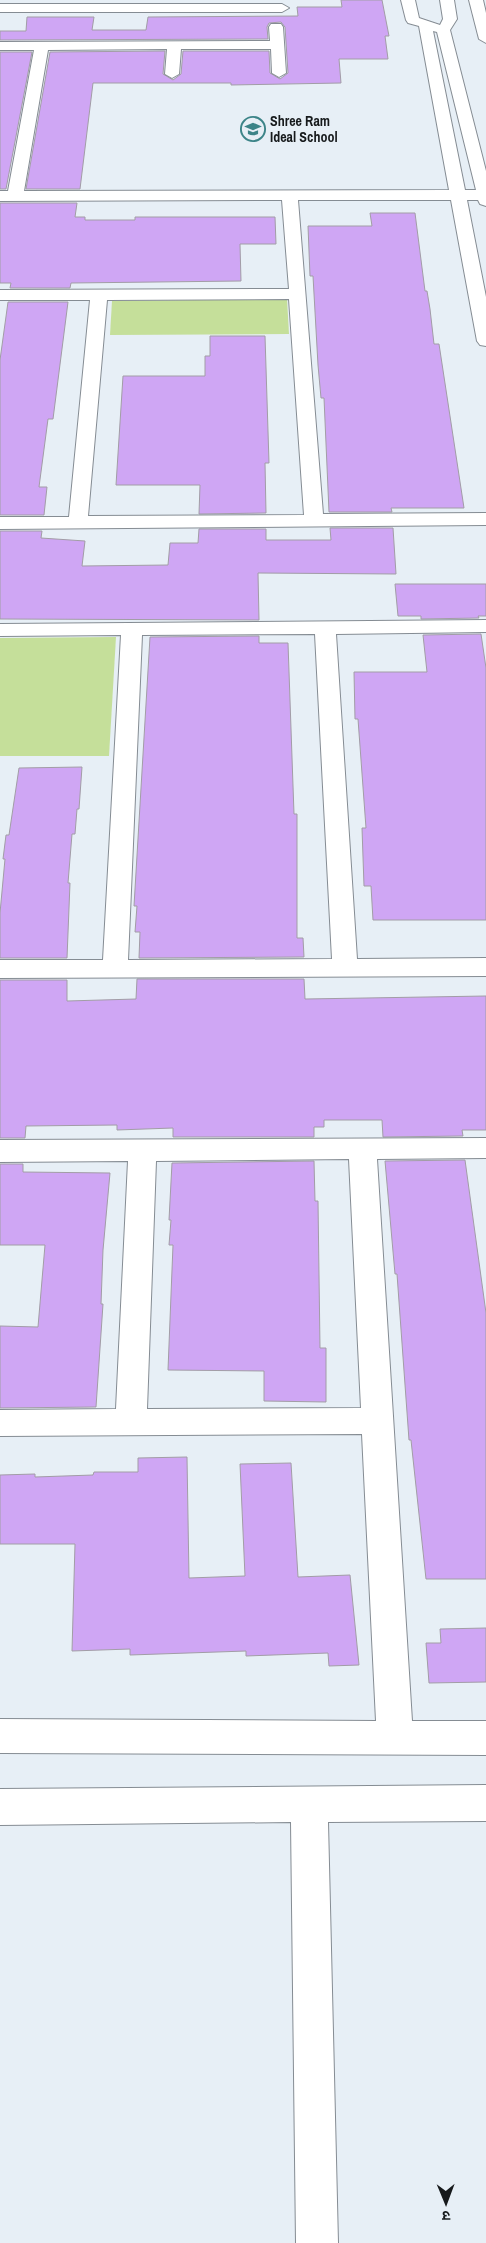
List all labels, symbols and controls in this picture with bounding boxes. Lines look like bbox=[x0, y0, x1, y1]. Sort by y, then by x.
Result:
place label: Shree Ram Ideal School bbox=[270, 112, 338, 146]
school or university icon: Shree Ram Ideal School bbox=[240, 116, 266, 142]
north arrow bbox=[421, 2178, 471, 2228]
text: उ bbox=[441, 2207, 450, 2225]

